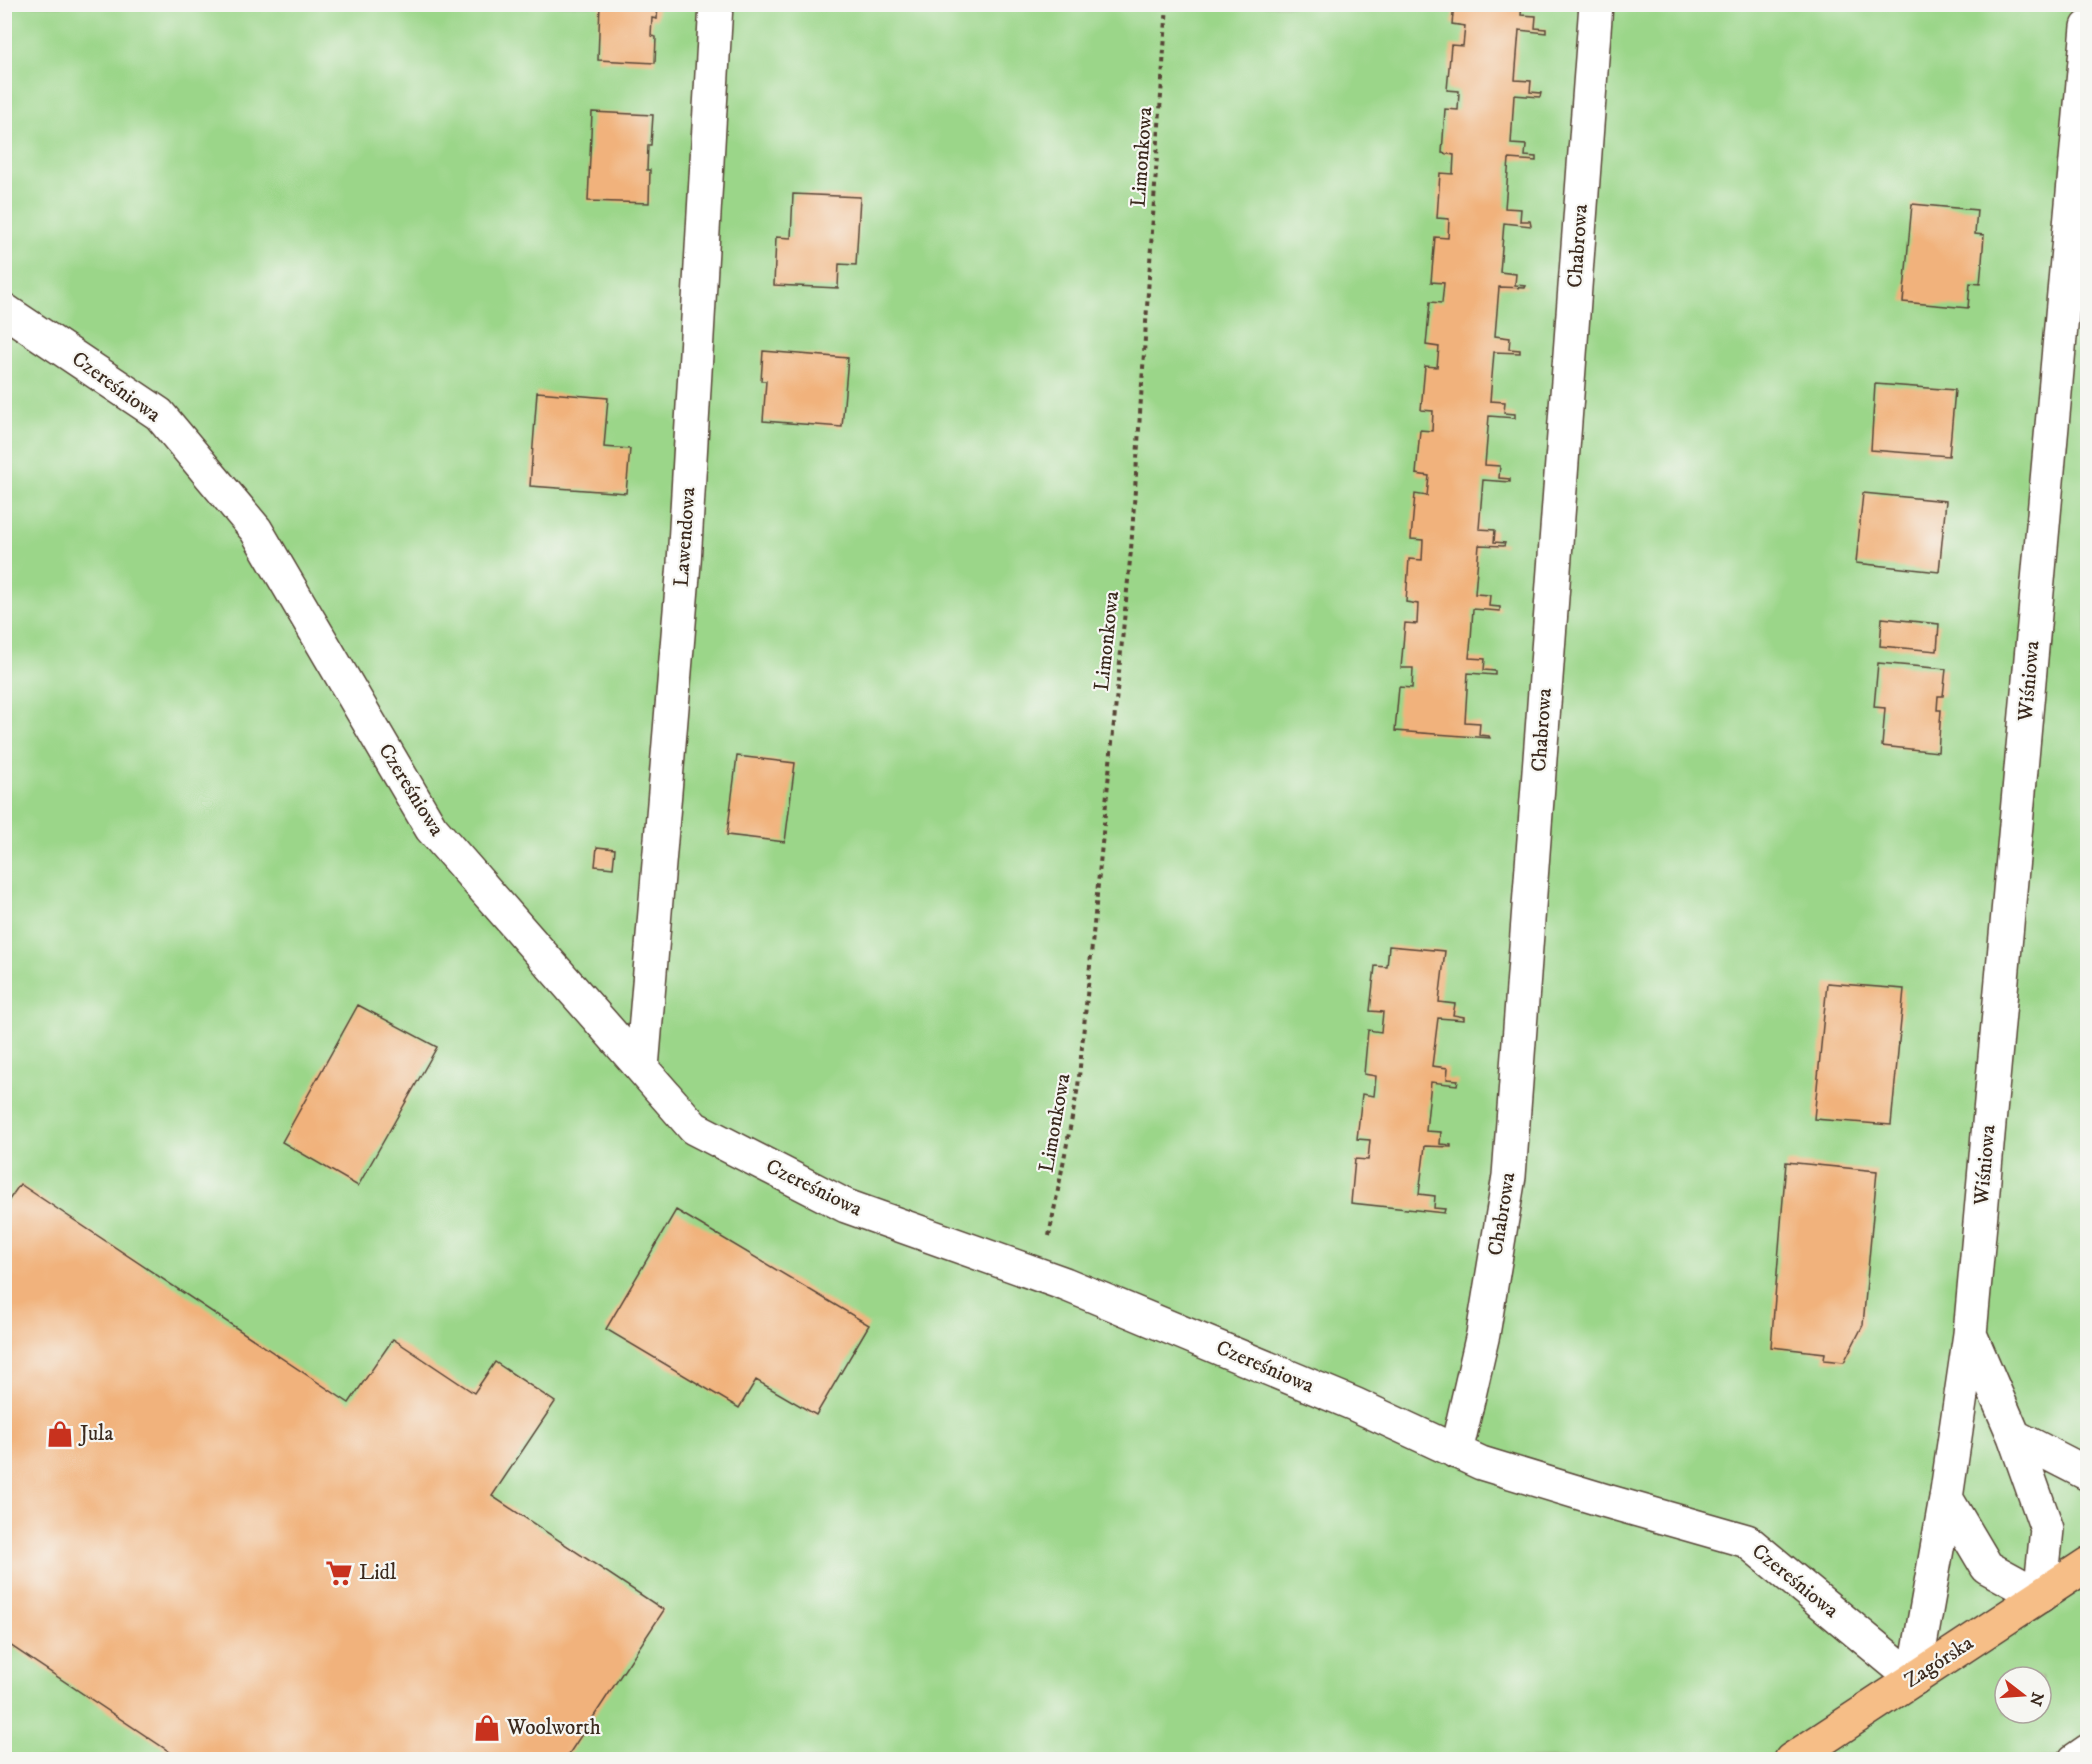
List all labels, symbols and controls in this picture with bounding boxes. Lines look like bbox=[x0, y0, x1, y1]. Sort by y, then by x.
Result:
street label: Limonkowa bbox=[1126, 106, 1158, 208]
street label: Chabrowa bbox=[1562, 203, 1594, 289]
street label: Czereśniowa bbox=[66, 346, 166, 428]
street label: Lawendowa bbox=[669, 486, 701, 588]
street label: Limonkowa bbox=[1089, 590, 1125, 692]
street label: Wiśniowa bbox=[2012, 640, 2045, 723]
street label: Chabrowa bbox=[1526, 687, 1558, 773]
street label: Czereśniowa bbox=[372, 739, 450, 841]
street label: Limonkowa bbox=[1033, 1071, 1077, 1175]
street label: Wiśniowa bbox=[1968, 1124, 2001, 1207]
street label: Czereśniowa bbox=[762, 1154, 867, 1223]
street label: Chabrowa bbox=[1483, 1170, 1521, 1258]
street label: Czereśniowa bbox=[1212, 1335, 1318, 1399]
shop icon: Jula bbox=[45, 1419, 75, 1449]
place label: Jula bbox=[78, 1421, 113, 1447]
street label: Czereśniowa bbox=[1746, 1538, 1844, 1624]
supermarket icon: Lidl bbox=[324, 1558, 354, 1588]
place label: Lidl bbox=[359, 1560, 397, 1586]
street label: Zagórska bbox=[1900, 1630, 1978, 1694]
north arrow bbox=[1993, 1665, 2053, 1725]
text: N bbox=[2025, 1690, 2048, 1708]
shop icon: Woolworth bbox=[472, 1713, 502, 1743]
place label: Woolworth bbox=[506, 1715, 601, 1741]

